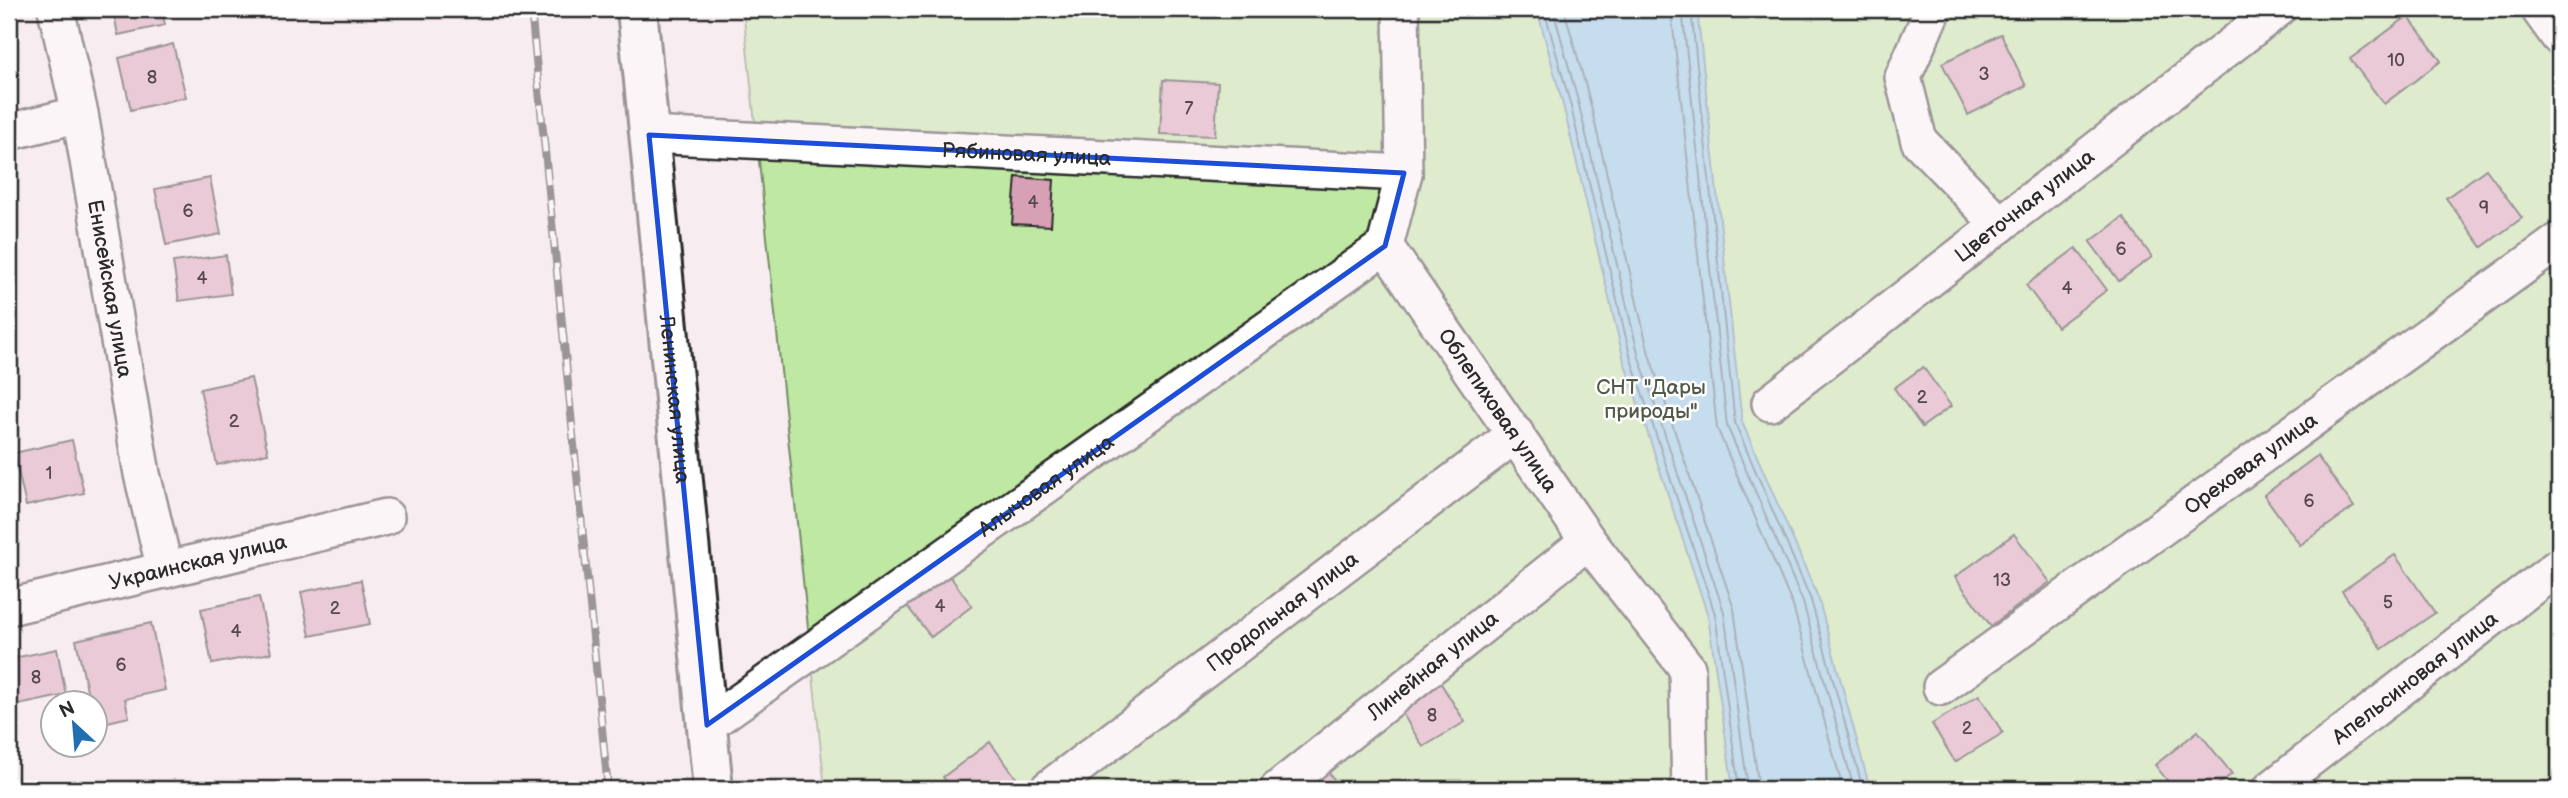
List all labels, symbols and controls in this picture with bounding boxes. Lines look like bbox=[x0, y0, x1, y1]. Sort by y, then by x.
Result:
house number: 10 bbox=[2387, 50, 2405, 71]
house number: 3 bbox=[1978, 64, 1990, 85]
house number: 8 bbox=[147, 67, 157, 88]
house number: 7 bbox=[1185, 98, 1194, 119]
street label: Рябиновая улица bbox=[941, 137, 1113, 171]
street label: Цветочная улица bbox=[1950, 143, 2100, 268]
house number: 4 bbox=[1028, 192, 1039, 213]
street label: Енисейская улица bbox=[82, 198, 138, 380]
house number: 9 bbox=[2479, 198, 2489, 219]
house number: 6 bbox=[183, 201, 194, 222]
house number: 6 bbox=[2116, 239, 2127, 260]
house number: 4 bbox=[197, 268, 208, 289]
house number: 4 bbox=[2062, 278, 2073, 299]
street label: Ленинская улица bbox=[654, 313, 696, 485]
street label: Облепиховая улица bbox=[1433, 324, 1564, 498]
park label: СНТ "Дары природы" bbox=[1596, 375, 1706, 424]
house number: 2 bbox=[1917, 387, 1928, 408]
street label: Ореховая улица bbox=[2179, 407, 2323, 520]
house number: 2 bbox=[229, 411, 240, 432]
street label: Алычовая улица bbox=[972, 429, 1119, 543]
house number: 1 bbox=[46, 463, 52, 484]
house number: 6 bbox=[2304, 491, 2315, 512]
street label: Украинская улица bbox=[106, 529, 290, 595]
street label: Продольная улица bbox=[1202, 546, 1363, 677]
house number: 13 bbox=[1993, 570, 2011, 591]
house number: 5 bbox=[2383, 592, 2393, 613]
house number: 4 bbox=[935, 596, 946, 617]
house number: 2 bbox=[330, 598, 341, 619]
street label: Линейная улица bbox=[1361, 605, 1504, 726]
street label: Апельсиновая улица bbox=[2326, 605, 2503, 750]
house number: 4 bbox=[231, 621, 242, 642]
house number: 6 bbox=[116, 655, 127, 676]
house number: 8 bbox=[31, 667, 41, 688]
north arrow bbox=[38, 690, 108, 760]
text: N bbox=[56, 697, 79, 724]
house number: 8 bbox=[1427, 705, 1437, 726]
house number: 2 bbox=[1962, 718, 1973, 739]

